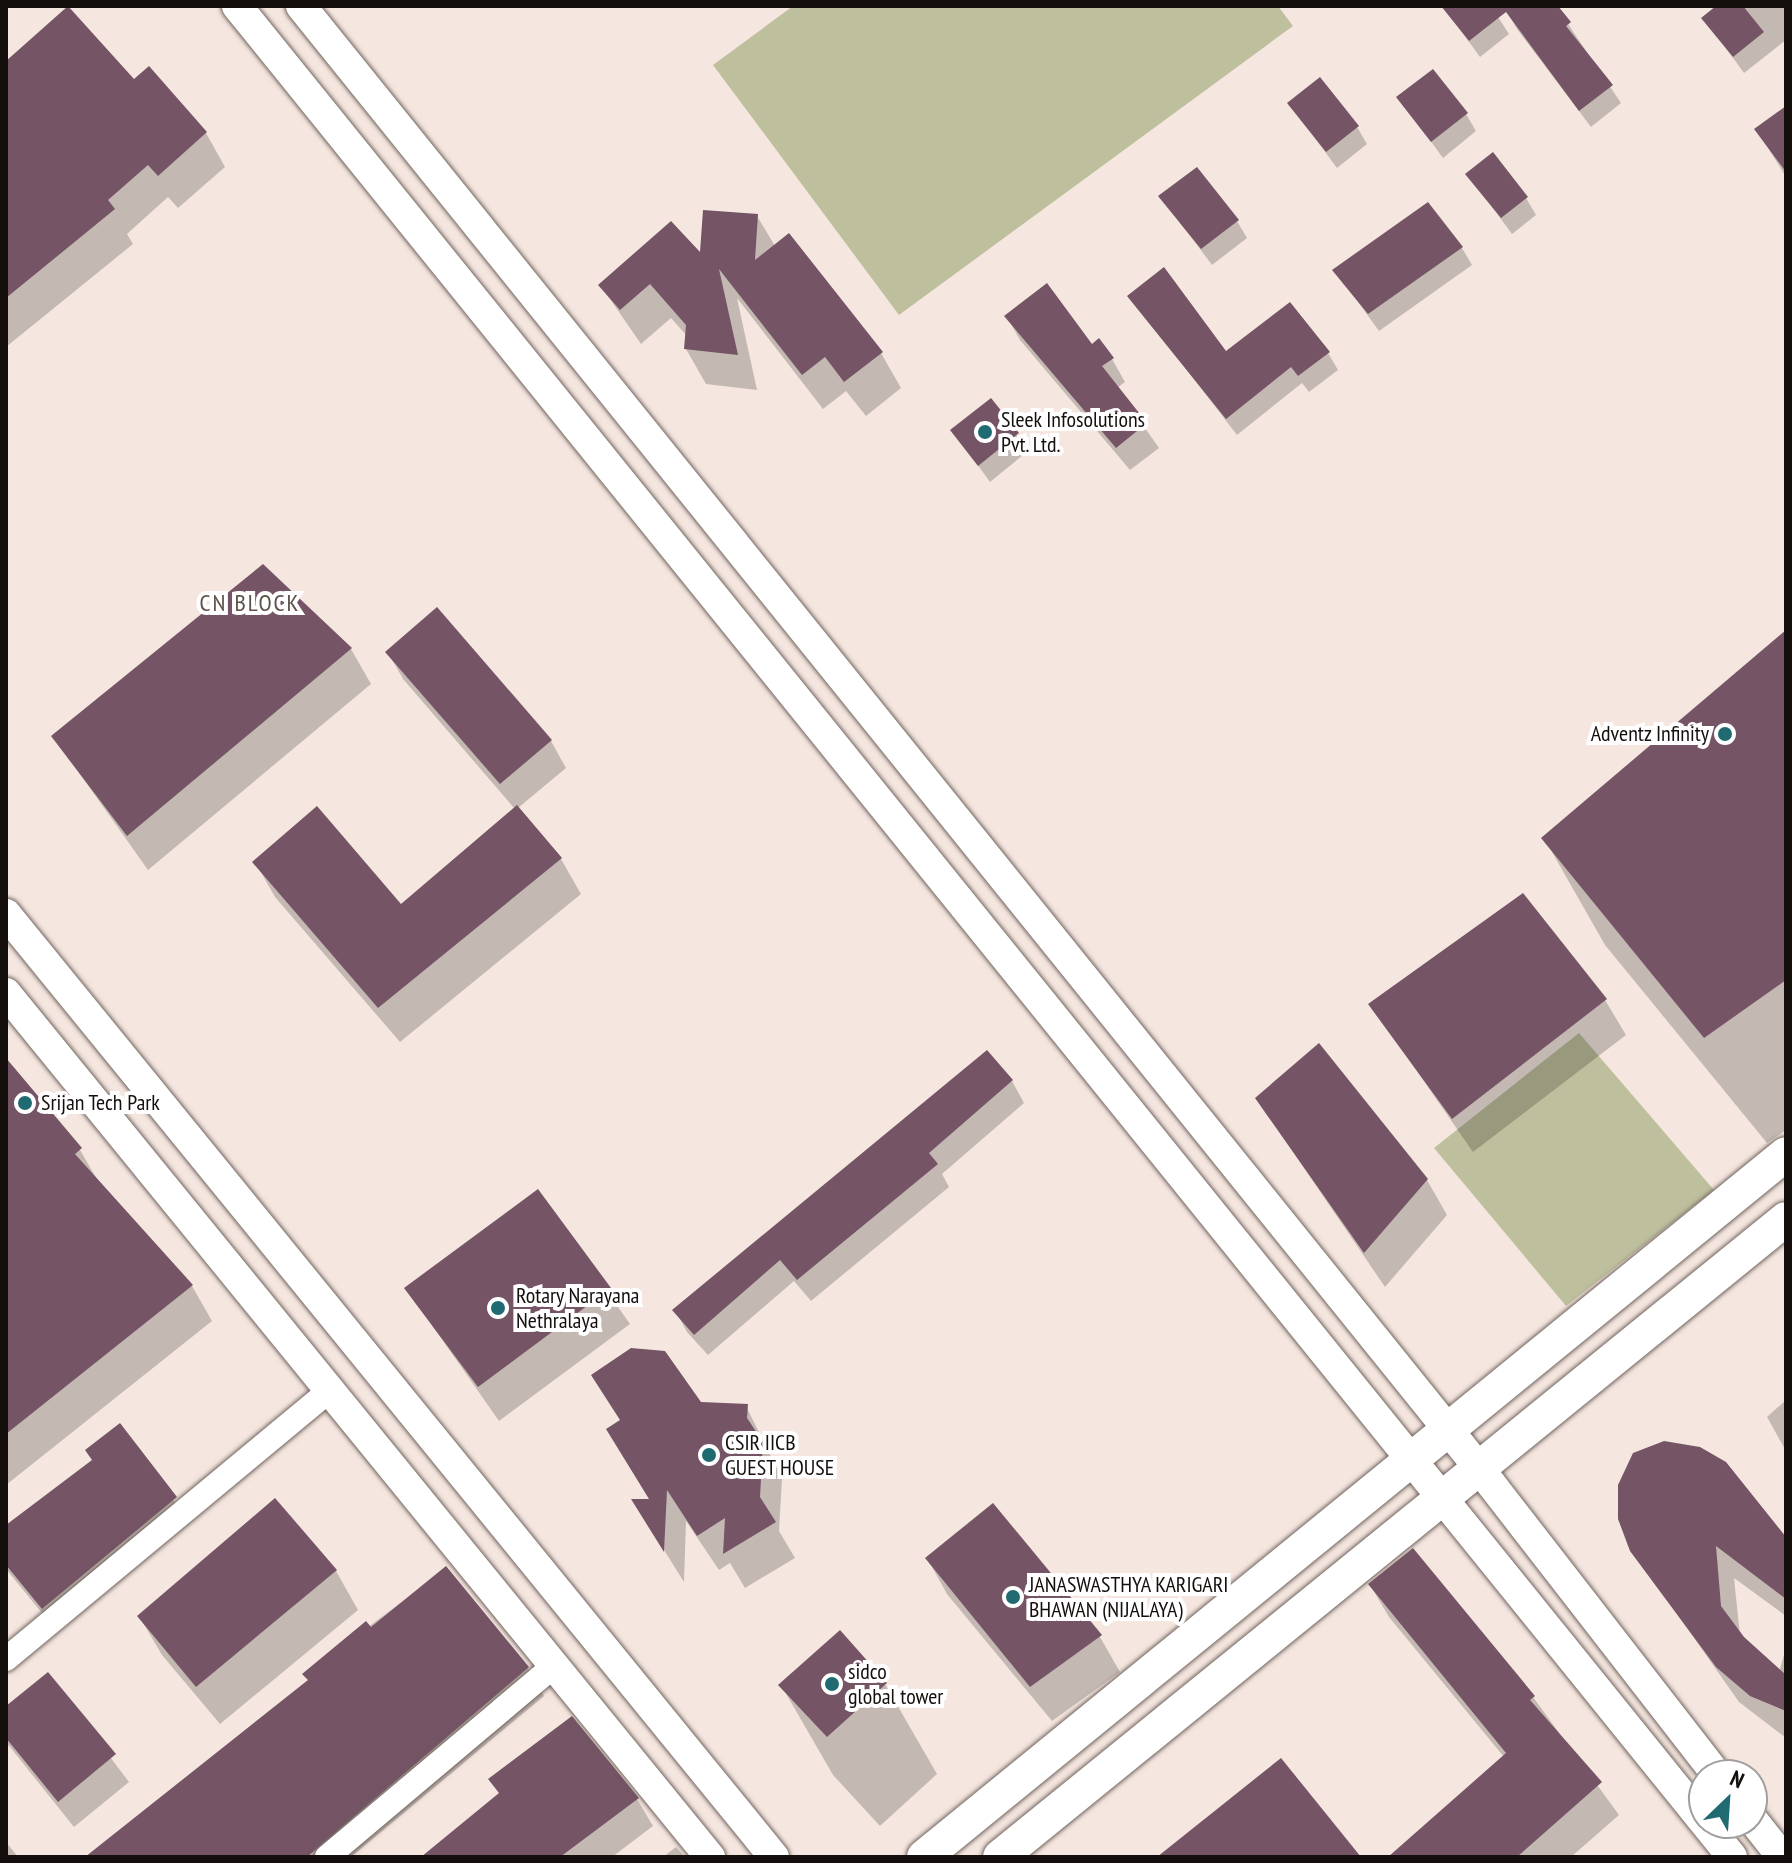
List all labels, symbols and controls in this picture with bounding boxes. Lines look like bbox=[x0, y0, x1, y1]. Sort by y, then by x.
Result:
place label: Sleek Infosolutions Pvt. Ltd. bbox=[1001, 406, 1146, 458]
marker: Sleek Infosolutions Pvt. Ltd. bbox=[976, 423, 994, 441]
district label: CN BLOCK bbox=[200, 589, 300, 617]
place label: Adventz Infinity bbox=[1590, 721, 1709, 747]
marker: Adventz Infinity bbox=[1716, 725, 1734, 743]
place label: Srijan Tech Park bbox=[41, 1090, 160, 1116]
marker: Srijan Tech Park bbox=[16, 1094, 34, 1112]
place label: Rotary Narayana Nethralaya bbox=[516, 1282, 640, 1334]
marker: Rotary Narayana Nethralaya bbox=[487, 1297, 509, 1319]
place label: CSIR IICB GUEST HOUSE bbox=[725, 1429, 835, 1480]
marker: CSIR IICB GUEST HOUSE bbox=[700, 1446, 718, 1464]
place label: JANASWASTHYA KARIGARI BHAWAN (NIJALAYA) bbox=[1029, 1571, 1229, 1622]
marker: JANASWASTHYA KARIGARI BHAWAN (NIJALAYA) bbox=[1004, 1588, 1022, 1606]
place label: sidco global tower bbox=[848, 1658, 943, 1710]
marker: sidco global tower bbox=[823, 1675, 841, 1693]
north arrow bbox=[1688, 1759, 1768, 1839]
text: N bbox=[1726, 1764, 1749, 1794]

